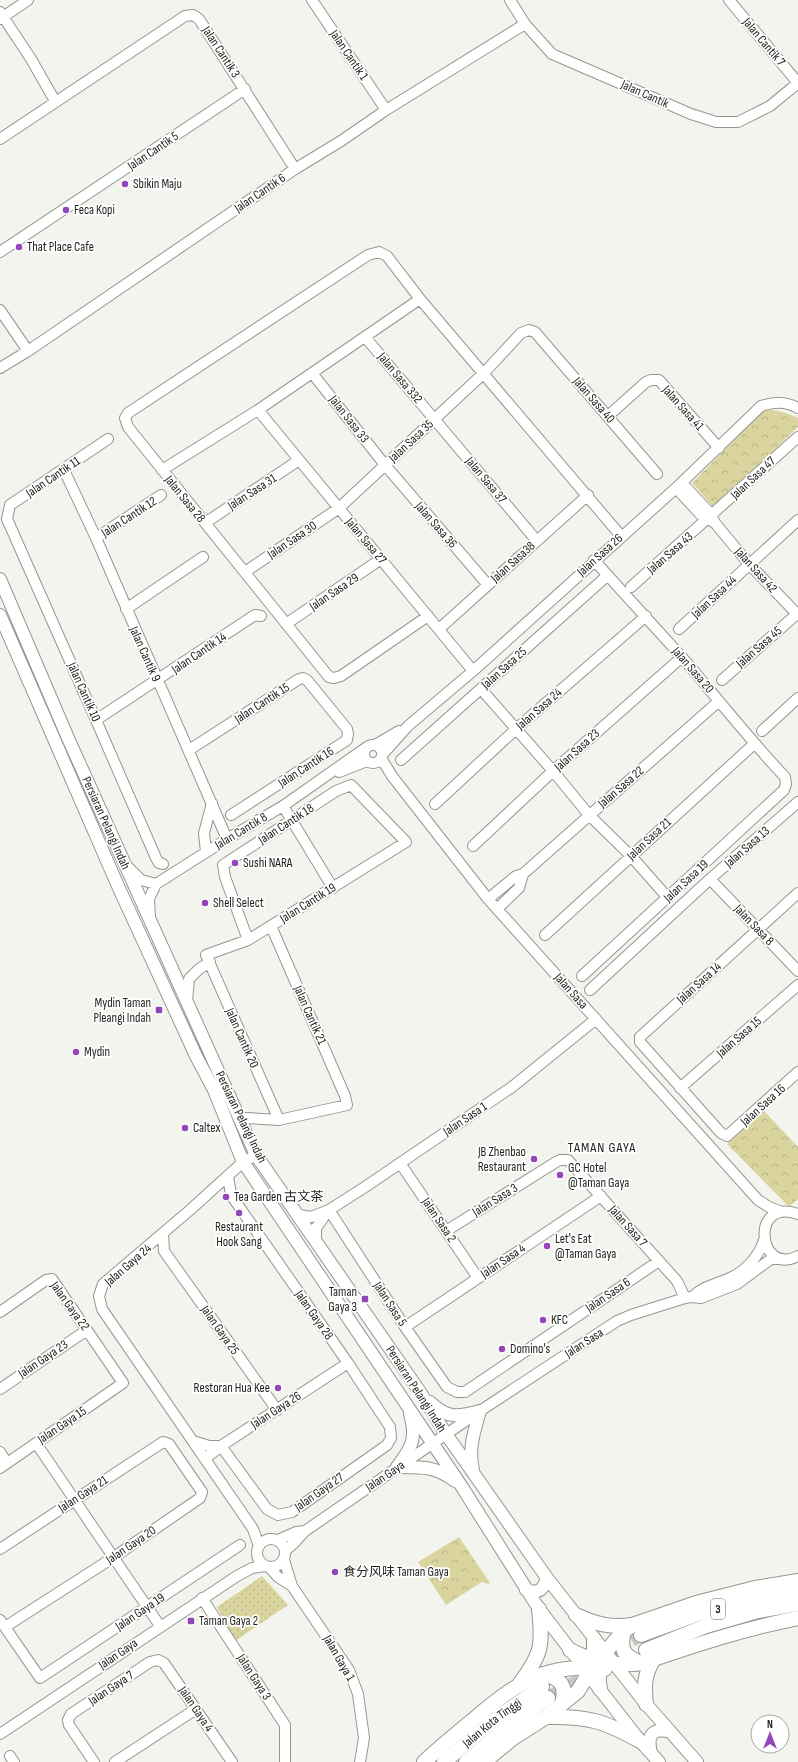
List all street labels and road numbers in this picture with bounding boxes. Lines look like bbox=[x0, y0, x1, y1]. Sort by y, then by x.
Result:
street label: Jalan Cantik 7 bbox=[739, 14, 789, 70]
street label: Jalan Cantik 3 bbox=[198, 22, 244, 81]
street label: Jalan Cantik 1 bbox=[326, 26, 372, 84]
street label: Jalan Cantik bbox=[618, 76, 671, 112]
street label: Jalan Cantik 5 bbox=[124, 128, 182, 174]
street label: Jalan Cantik 6 bbox=[230, 170, 289, 217]
street label: Jalan Sasa 332 bbox=[374, 349, 426, 407]
street label: Jalan Sasa 40 bbox=[569, 373, 619, 427]
street label: Jalan Sasa 41 bbox=[658, 381, 708, 434]
street label: Jalan Sasa 33 bbox=[325, 391, 373, 446]
street label: Jalan Sasa 35 bbox=[384, 416, 437, 467]
street label: Jalan Cantik 11 bbox=[22, 453, 84, 502]
street label: Jalan Sasa 37 bbox=[461, 453, 511, 507]
street label: Jalan Sasa 47 bbox=[727, 453, 779, 503]
street label: Jalan Sasa 31 bbox=[224, 470, 280, 514]
street label: Jalan Sasa 28 bbox=[161, 471, 209, 526]
street label: Jalan Cantik 12 bbox=[97, 493, 160, 541]
street label: Jalan Sasa 36 bbox=[411, 498, 461, 552]
street label: Jalan Sasa 27 bbox=[341, 514, 390, 568]
street label: Jalan Sasa 30 bbox=[263, 518, 320, 563]
street label: Jalan Sasa 43 bbox=[643, 529, 696, 578]
street label: Jalan Sasa 26 bbox=[573, 530, 626, 580]
street label: Jalan Sasa38 bbox=[487, 538, 539, 587]
street label: Jalan Sasa 42 bbox=[731, 543, 781, 596]
street label: Jalan Sasa 29 bbox=[305, 570, 362, 615]
street label: Jalan Sasa 44 bbox=[687, 572, 740, 623]
street label: Jalan Cantik 9 bbox=[125, 623, 164, 684]
street label: Jalan Sasa 45 bbox=[732, 623, 785, 672]
street label: Jalan Cantik 14 bbox=[168, 628, 230, 678]
street label: Jalan Sasa 25 bbox=[477, 643, 530, 693]
street label: Jalan Sasa 20 bbox=[668, 643, 718, 697]
street label: Jalan Cantik 10 bbox=[63, 659, 104, 724]
street label: Jalan Cantik 15 bbox=[231, 679, 293, 727]
street label: Jalan Sasa 24 bbox=[512, 684, 566, 734]
street label: Jalan Sasa 23 bbox=[550, 725, 603, 775]
street label: Jalan Cantik 16 bbox=[274, 743, 337, 791]
street label: Jalan Sasa 22 bbox=[594, 763, 647, 812]
street label: Persiaran Pelangi Indah bbox=[78, 774, 134, 872]
street label: Jalan Cantik 18 bbox=[254, 800, 317, 848]
street label: Jalan Cantik 8 bbox=[211, 809, 270, 853]
street label: Jalan Sasa 21 bbox=[623, 814, 675, 864]
street label: Jalan Sasa 13 bbox=[720, 823, 773, 872]
street label: Jalan Sasa 19 bbox=[660, 856, 712, 906]
street label: Jalan Cantik 19 bbox=[276, 879, 339, 927]
street label: Jalan Sasa 8 bbox=[730, 900, 778, 949]
street label: Jalan Sasa 14 bbox=[672, 958, 725, 1008]
street label: Jalan Sasa bbox=[550, 969, 591, 1012]
street label: Jalan Cantik 21 bbox=[290, 982, 330, 1047]
street label: Jalan Cantik 20 bbox=[221, 1005, 262, 1071]
street label: Jalan Sasa 15 bbox=[712, 1013, 765, 1062]
street label: Persiaran Pelangi Indah bbox=[212, 1069, 270, 1165]
street label: Jalan Sasa 16 bbox=[736, 1080, 789, 1130]
street label: Jalan Sasa 1 bbox=[439, 1098, 490, 1140]
street label: Jalan Sasa 3 bbox=[469, 1180, 521, 1221]
street label: Jalan Sasa 2 bbox=[418, 1194, 460, 1245]
street label: Jalan Sasa 7 bbox=[605, 1201, 651, 1251]
street label: Jalan Gaya 24 bbox=[101, 1240, 155, 1290]
street label: Jalan Sasa 4 bbox=[477, 1240, 529, 1282]
street label: Jalan Sasa 6 bbox=[582, 1274, 634, 1316]
street label: Jalan Gaya 22 bbox=[46, 1278, 93, 1334]
street label: Jalan Sasa 5 bbox=[369, 1278, 410, 1329]
street label: Jalan Gaya 28 bbox=[291, 1286, 337, 1343]
street label: Jalan Gaya 25 bbox=[197, 1301, 243, 1358]
street label: Jalan Sasa bbox=[561, 1325, 606, 1362]
street label: Jalan Gaya 23 bbox=[14, 1336, 71, 1382]
street label: Persiaran Pelangi Indah bbox=[382, 1343, 450, 1435]
street label: Jalan Gaya 26 bbox=[247, 1388, 305, 1433]
street label: Jalan Gaya 15 bbox=[34, 1403, 90, 1448]
street label: Jalan Gaya bbox=[362, 1457, 408, 1495]
street label: Jalan Gaya 27 bbox=[290, 1469, 347, 1515]
street label: Jalan Gaya 21 bbox=[54, 1472, 111, 1516]
street label: Jalan Gaya 20 bbox=[102, 1522, 159, 1568]
street label: Jalan Gaya 19 bbox=[111, 1590, 168, 1635]
road number: 3 bbox=[711, 1599, 725, 1619]
street label: Jalan Gaya 1 bbox=[319, 1631, 359, 1684]
street label: Jalan Gaya bbox=[95, 1635, 141, 1673]
street label: Jalan Gaya 3 bbox=[233, 1650, 275, 1703]
street label: Jalan Gaya 7 bbox=[84, 1667, 137, 1709]
street label: Jalan Gaya 4 bbox=[174, 1682, 217, 1735]
street label: Jalan Kota Tinggi bbox=[458, 1695, 525, 1752]

